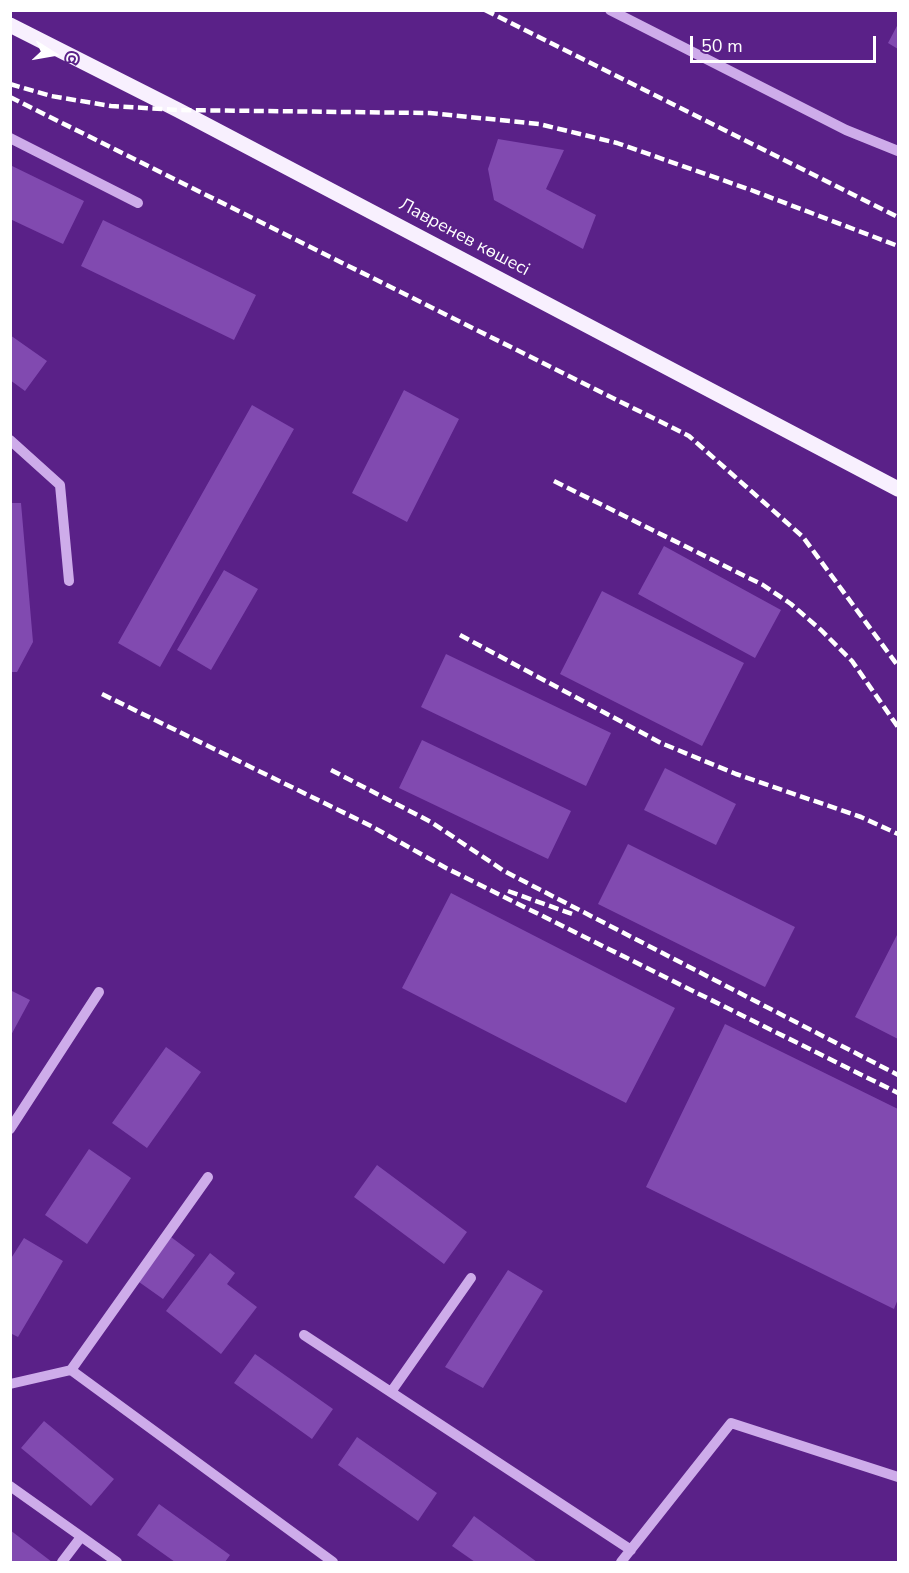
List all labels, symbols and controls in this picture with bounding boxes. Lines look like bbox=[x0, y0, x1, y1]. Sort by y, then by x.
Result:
north arrow bbox=[24, 24, 84, 84]
scale bar bbox=[693, 24, 879, 62]
text: 50 m bbox=[701, 34, 743, 58]
text: С bbox=[60, 50, 84, 65]
street label: Лавренев көшесі bbox=[395, 194, 533, 282]

